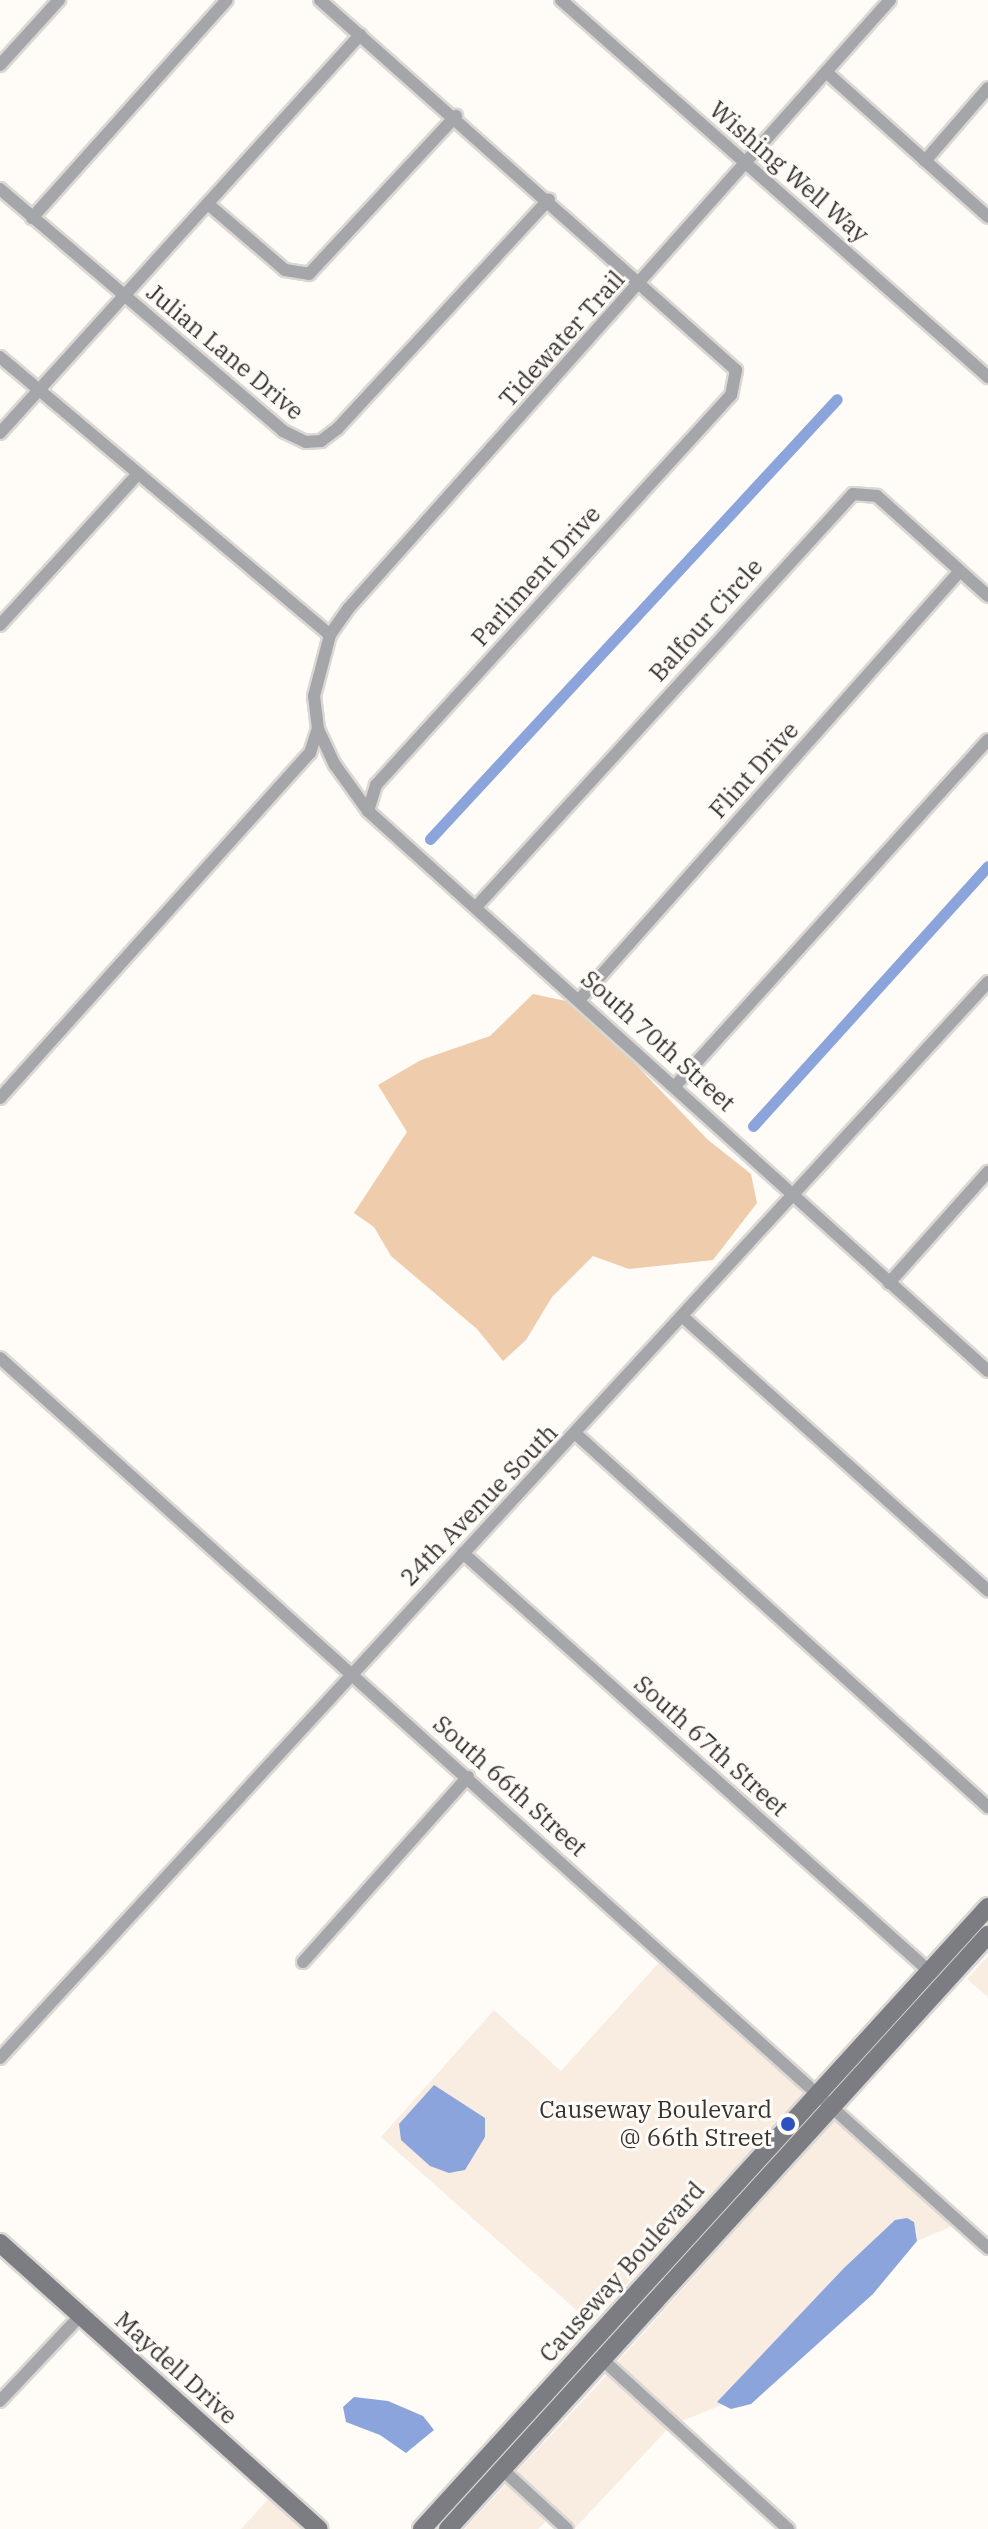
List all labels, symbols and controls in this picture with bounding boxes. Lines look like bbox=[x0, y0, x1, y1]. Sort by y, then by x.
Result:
street label: Wishing Well Way bbox=[704, 95, 874, 249]
street label: Tidewater Trail bbox=[493, 265, 631, 413]
street label: Julian Lane Drive bbox=[141, 278, 309, 426]
street label: Parliment Drive bbox=[465, 500, 607, 652]
street label: Balfour Circle bbox=[643, 553, 769, 687]
street label: Flint Drive bbox=[703, 716, 805, 824]
street label: South 70th Street bbox=[575, 964, 741, 1118]
street label: 24th Avenue South bbox=[394, 1418, 564, 1592]
street label: South 67th Street bbox=[628, 1669, 794, 1823]
street label: South 66th Street bbox=[427, 1709, 593, 1863]
place label: Causeway Boulevard @ 66th Street bbox=[539, 2096, 772, 2152]
marker: Causeway Boulevard @ 66th Street bbox=[779, 2115, 797, 2133]
street label: Causeway Boulevard bbox=[533, 2176, 711, 2368]
street label: Maydell Drive bbox=[109, 2306, 243, 2430]

